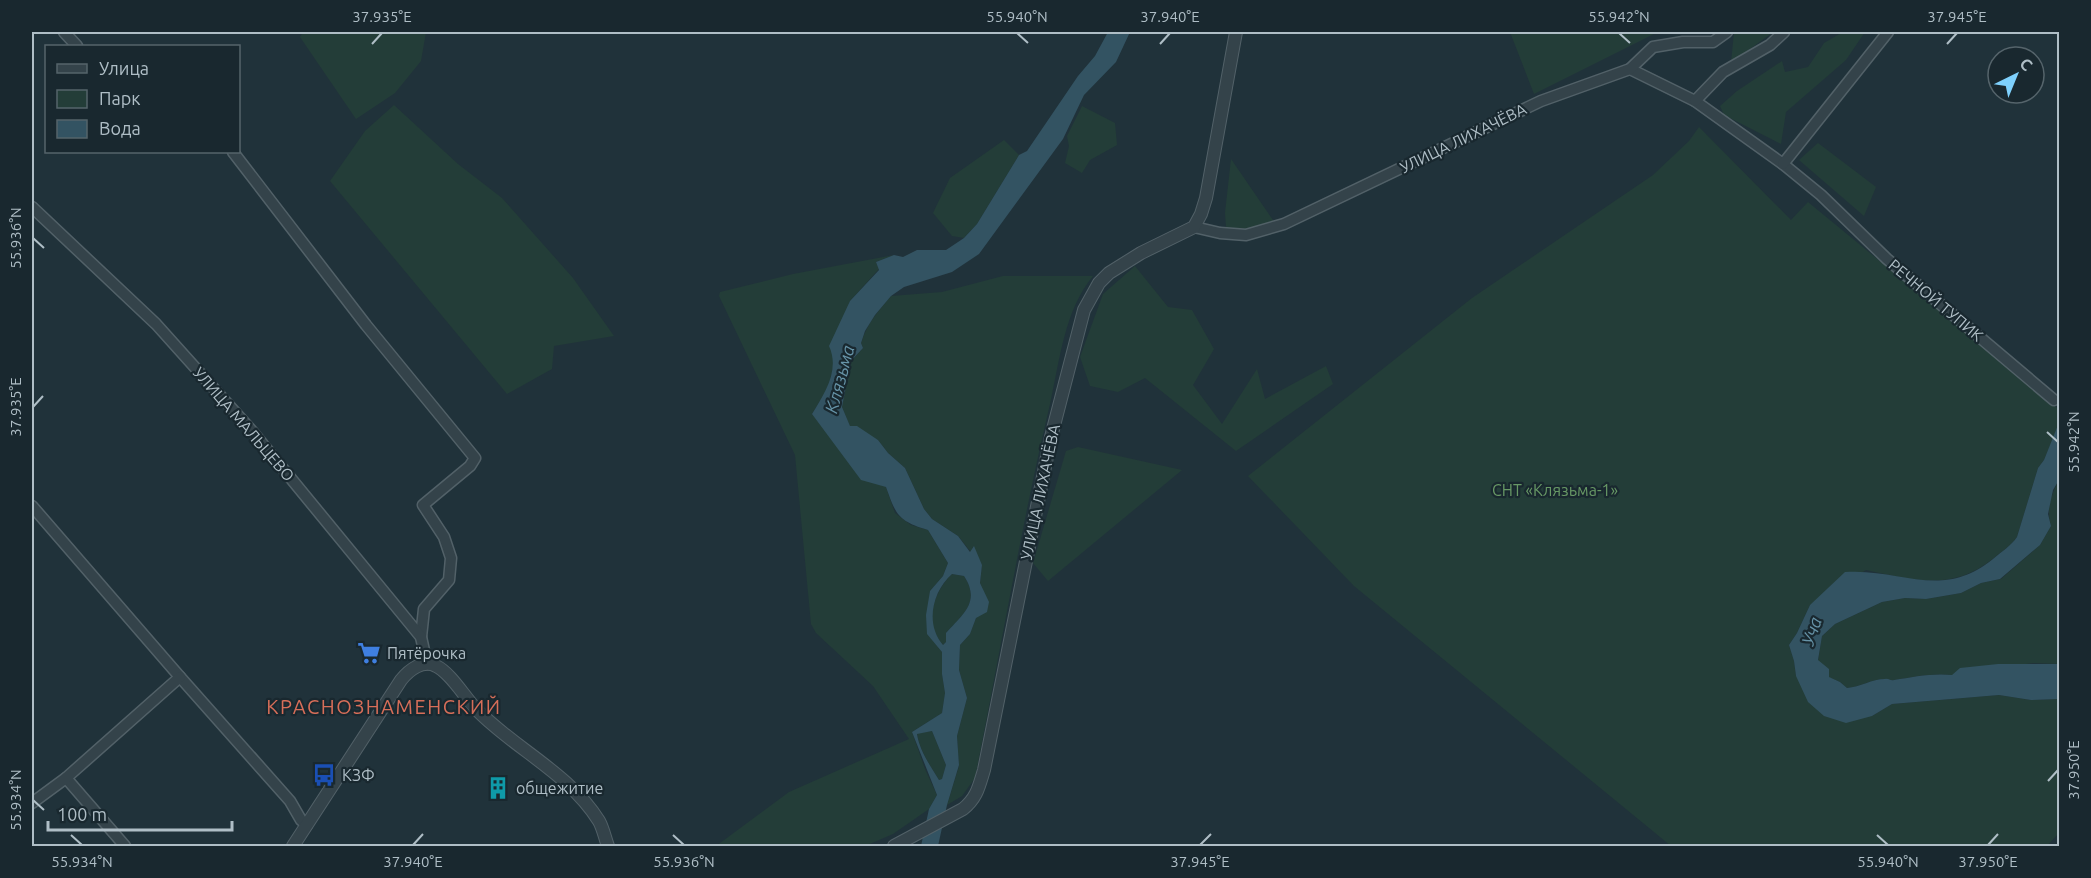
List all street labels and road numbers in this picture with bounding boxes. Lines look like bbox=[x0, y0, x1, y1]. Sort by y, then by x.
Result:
street label: УЛИЦА ЛИХАЧЁВА bbox=[1397, 99, 1530, 176]
street label: РЕЧНОЙ ТУПИК bbox=[1885, 255, 1988, 345]
street label: УЛИЦА МАЛЬЦЕВО bbox=[190, 364, 298, 484]
street label: УЛИЦА ЛИХАЧЁВА bbox=[1017, 422, 1063, 562]

